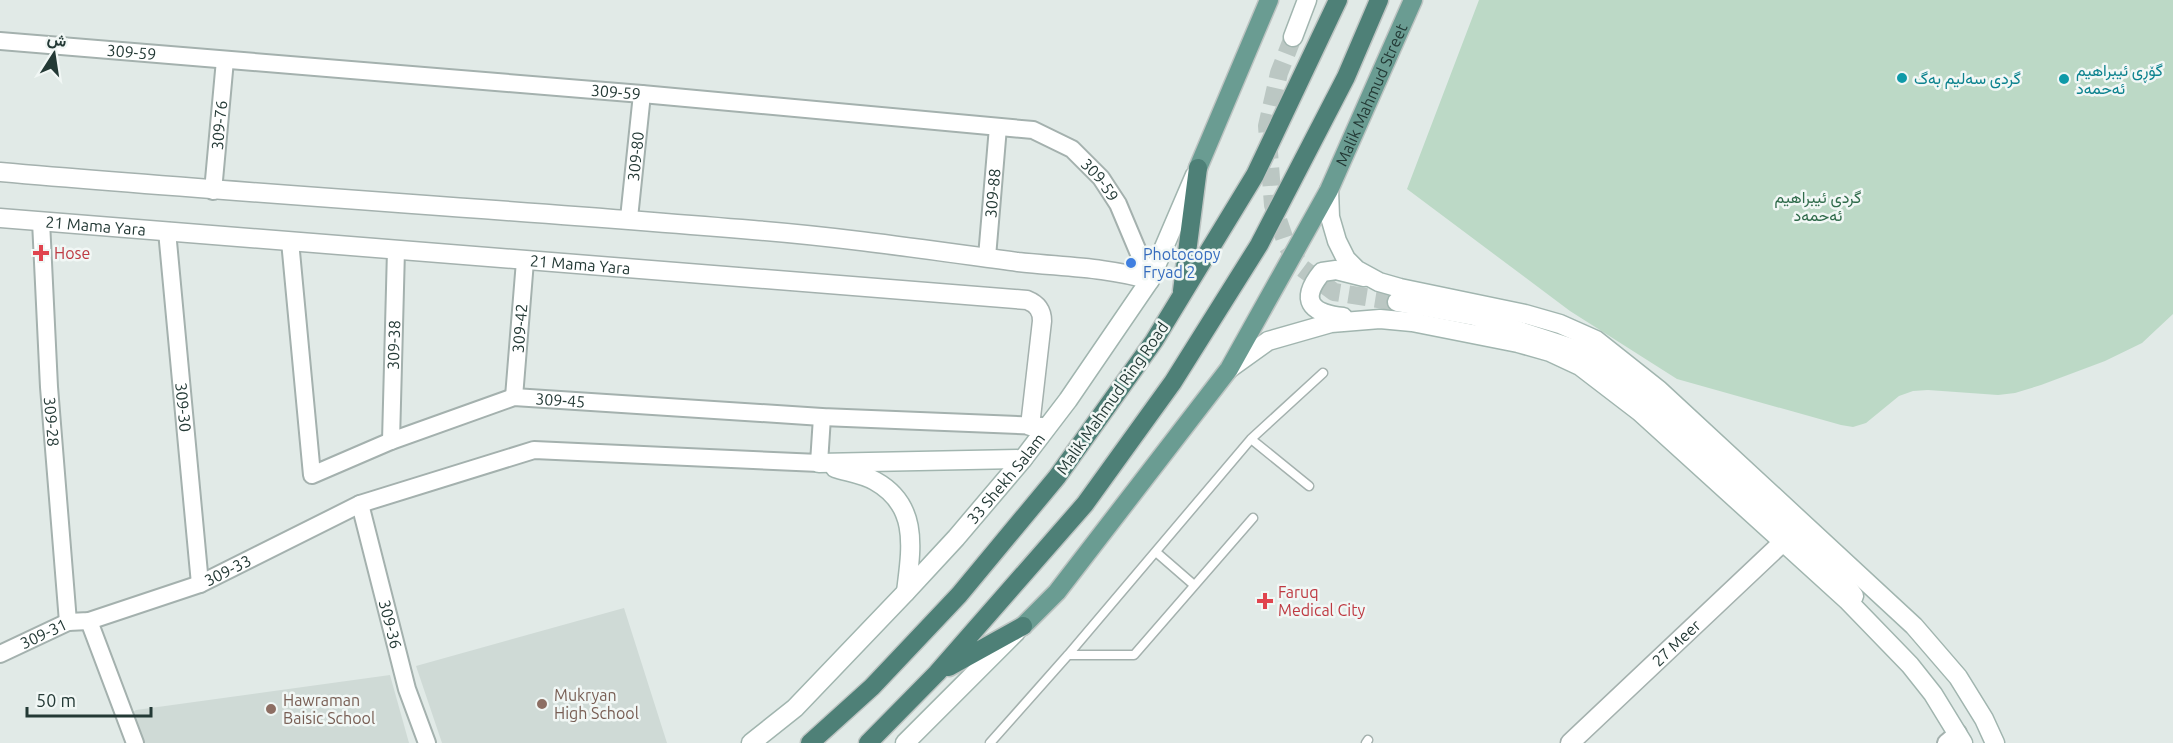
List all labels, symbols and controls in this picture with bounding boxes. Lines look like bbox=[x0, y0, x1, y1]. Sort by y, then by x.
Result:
street label: Malik Mahmud Street bbox=[1332, 20, 1411, 169]
north arrow bbox=[24, 24, 84, 84]
text: ش bbox=[46, 29, 68, 51]
street label: 309-59 bbox=[106, 41, 157, 63]
place label: گۆڕی ئیبراھیم ئەحمەد bbox=[2076, 61, 2163, 97]
place label: گردی سەلیم بەگ bbox=[1914, 69, 2021, 89]
marker: گردی سەلیم بەگ bbox=[1895, 71, 1909, 85]
marker: گۆڕی ئیبراھیم ئەحمەد bbox=[2057, 72, 2071, 86]
street label: 309-59 bbox=[590, 81, 641, 103]
street label: 309-76 bbox=[208, 100, 230, 151]
street label: 309-80 bbox=[624, 131, 647, 182]
street label: 309-59 bbox=[1078, 155, 1123, 204]
street label: 309-88 bbox=[981, 168, 1003, 219]
park label: گردی ئیبراھیم ئەحمەد bbox=[1775, 188, 1861, 224]
street label: 21 Mama Yara bbox=[45, 213, 147, 239]
marker: Hose bbox=[32, 244, 50, 262]
place label: Hose bbox=[54, 244, 90, 262]
place label: Photocopy Fryad 2 bbox=[1143, 245, 1221, 281]
street label: 21 Mama Yara bbox=[529, 251, 631, 277]
marker: Photocopy Fryad 2 bbox=[1124, 256, 1138, 270]
street label: 309-42 bbox=[509, 303, 531, 354]
street label: Malik Mahmud Ring Road bbox=[1052, 318, 1172, 478]
street label: 309-38 bbox=[384, 320, 403, 370]
street label: 309-30 bbox=[172, 382, 195, 433]
street label: 309-45 bbox=[535, 389, 586, 411]
street label: 309-28 bbox=[41, 396, 63, 447]
street label: 33 Shekh Salam bbox=[963, 430, 1048, 527]
street label: 309-33 bbox=[201, 551, 254, 589]
place label: Faruq Medical City bbox=[1278, 583, 1365, 619]
marker: Faruq Medical City bbox=[1256, 592, 1274, 610]
street label: 309-36 bbox=[376, 598, 405, 651]
street label: 309-31 bbox=[17, 615, 70, 652]
street label: 27 Meer bbox=[1648, 616, 1704, 670]
scale bar bbox=[27, 680, 152, 718]
place label: Mukryan High School bbox=[554, 686, 639, 722]
text: 50 m bbox=[36, 690, 76, 710]
place label: Hawraman Baisic School bbox=[283, 691, 375, 727]
marker: Mukryan High School bbox=[535, 697, 549, 711]
marker: Hawraman Baisic School bbox=[264, 702, 278, 716]

